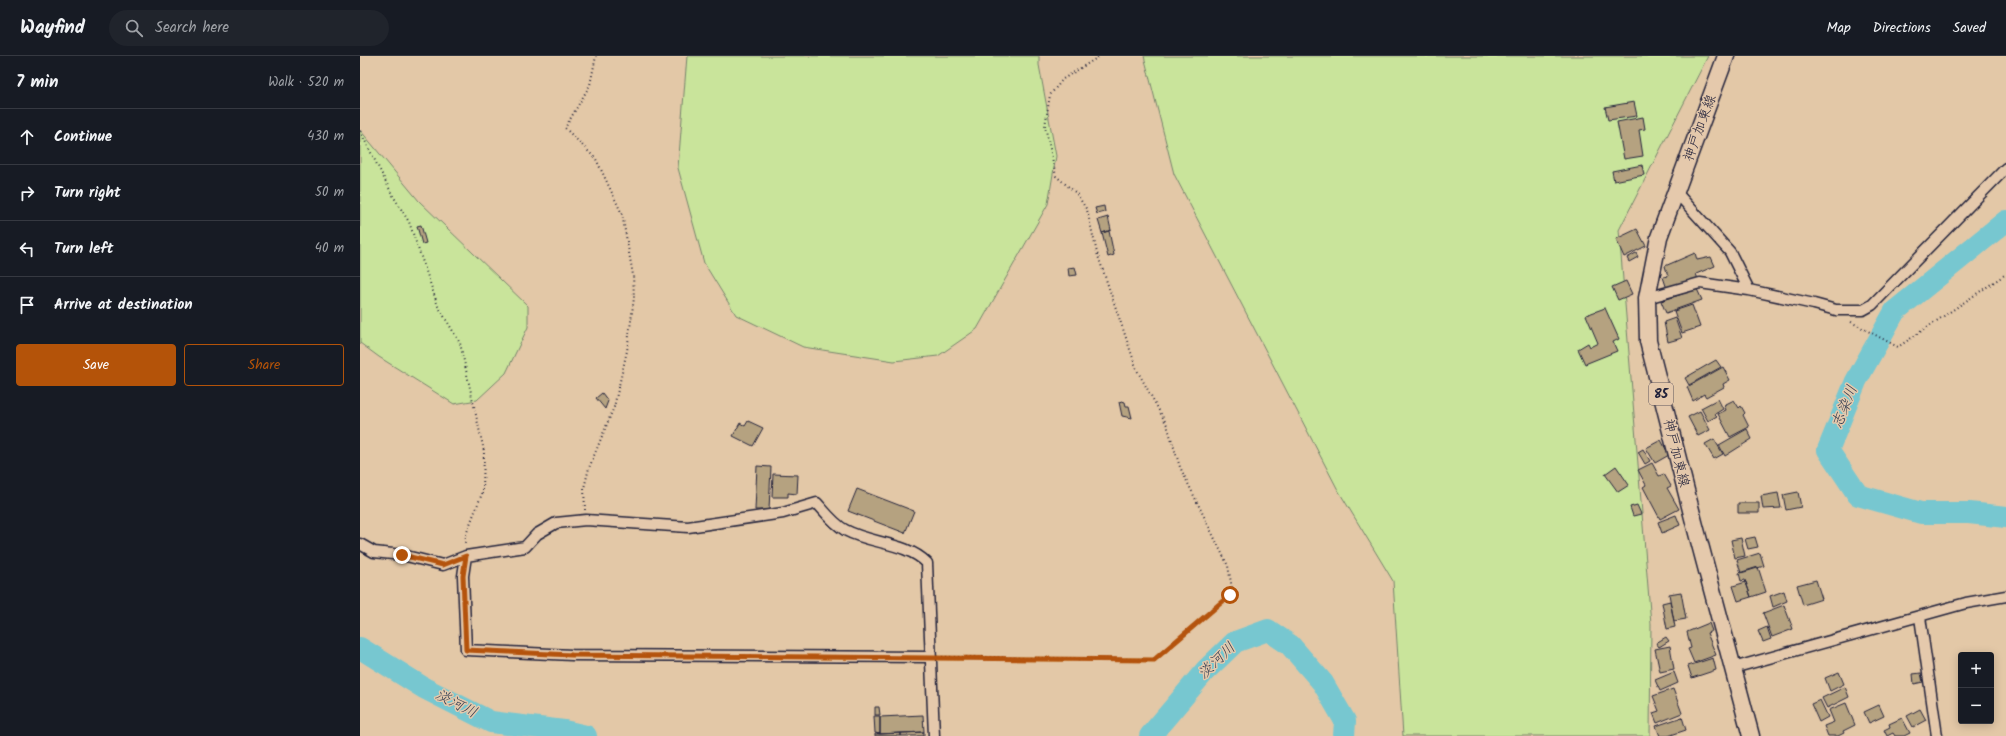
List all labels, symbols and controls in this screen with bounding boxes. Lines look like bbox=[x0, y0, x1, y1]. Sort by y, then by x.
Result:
search box bbox=[109, 10, 389, 46]
text: Wayfind bbox=[20, 13, 85, 43]
text: Search here bbox=[155, 16, 229, 40]
icon: search bbox=[123, 17, 145, 39]
text: Map bbox=[1826, 17, 1851, 39]
text: Directions bbox=[1873, 17, 1931, 39]
text: Saved bbox=[1953, 17, 1986, 39]
text: 7 min bbox=[16, 69, 58, 96]
text: Walk · 520 m bbox=[268, 72, 344, 93]
street label: 神戸加東線 bbox=[1678, 91, 1722, 165]
text: Continue bbox=[54, 125, 112, 149]
icon: ahead bbox=[16, 126, 38, 148]
text: 430 m bbox=[307, 126, 344, 147]
text: Turn right bbox=[54, 181, 121, 205]
icon: right bbox=[16, 182, 38, 204]
text: 50 m bbox=[315, 182, 344, 203]
text: Turn left bbox=[54, 237, 114, 261]
icon: left bbox=[16, 238, 38, 260]
text: 40 m bbox=[315, 238, 344, 259]
text: Arrive at destination bbox=[54, 293, 193, 317]
icon: arrive bbox=[16, 294, 38, 316]
button: Save bbox=[16, 344, 176, 386]
button: Share bbox=[184, 344, 344, 386]
water label: 志染川 bbox=[1825, 382, 1865, 432]
road number: 85 bbox=[1649, 383, 1673, 405]
street label: 神戸加東線 bbox=[1657, 416, 1695, 490]
route end bbox=[393, 546, 411, 564]
route start bbox=[1221, 586, 1239, 604]
water label: 淡河川 bbox=[1192, 637, 1242, 685]
map controls bbox=[1958, 652, 1994, 724]
button: + bbox=[1958, 652, 1994, 688]
water label: 淡河川 bbox=[430, 683, 482, 725]
button: − bbox=[1958, 688, 1994, 724]

